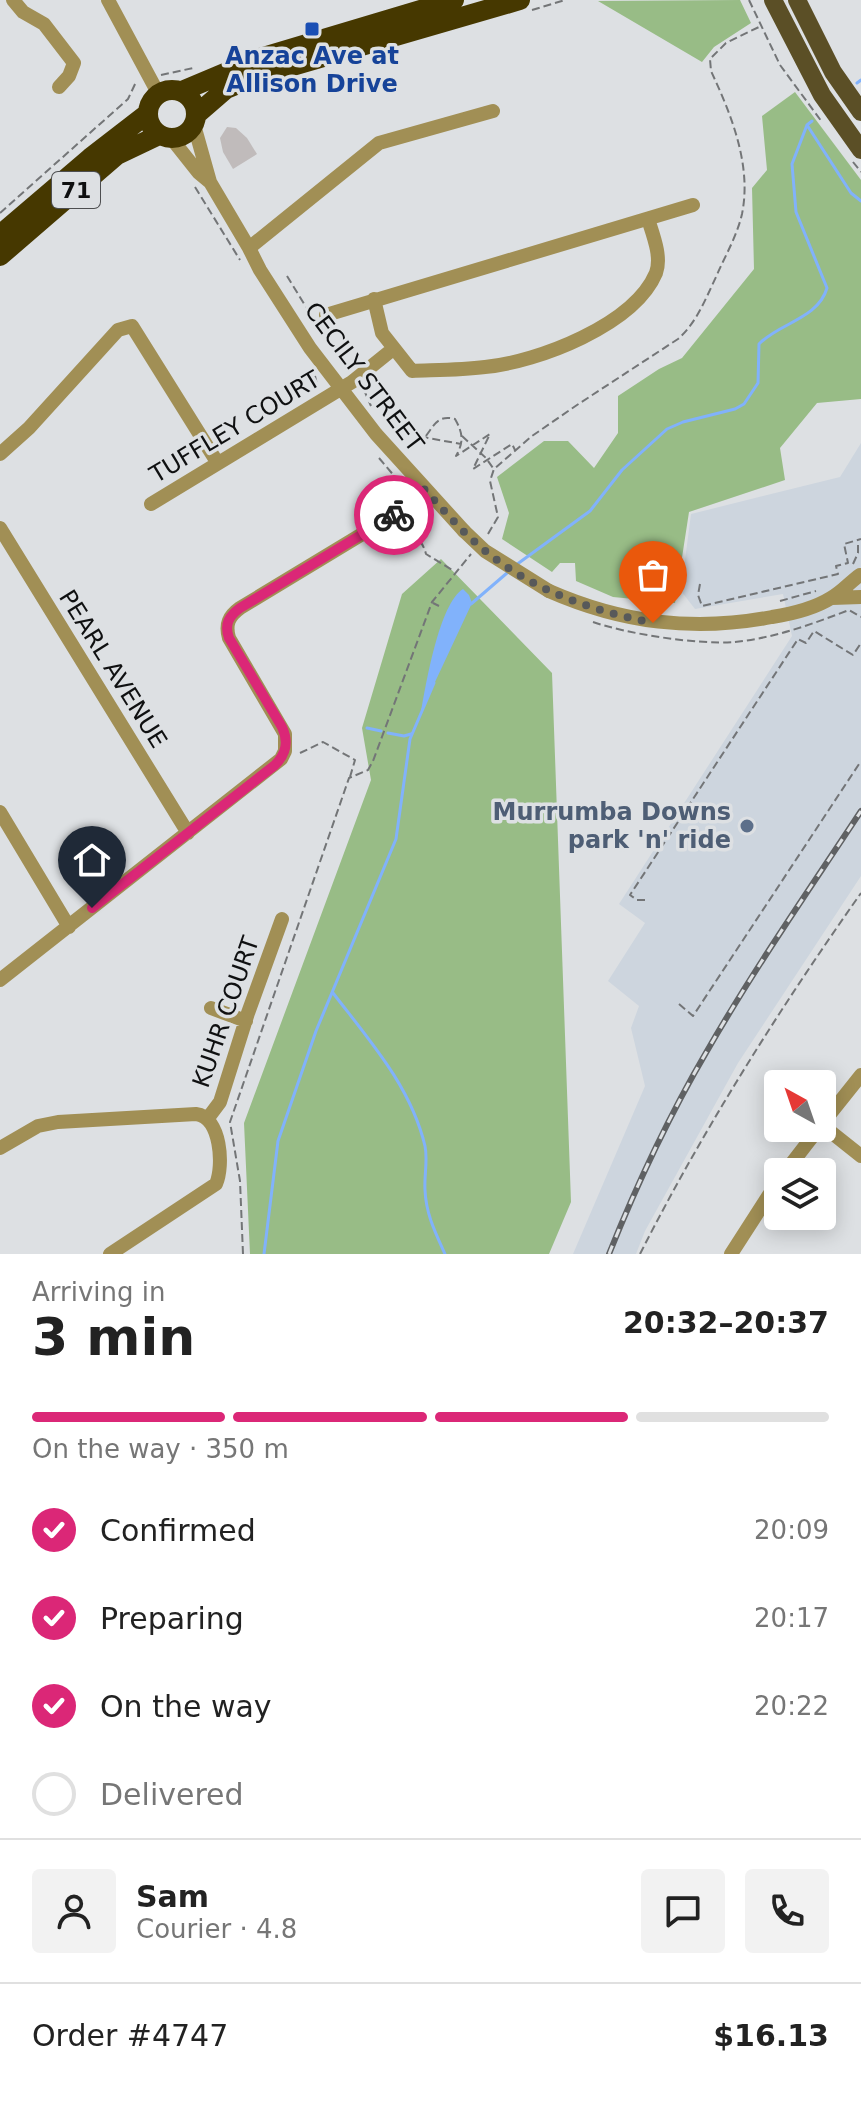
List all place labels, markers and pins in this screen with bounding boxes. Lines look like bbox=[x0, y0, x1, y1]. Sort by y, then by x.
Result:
marker: Anzac Ave at Allison Drive bbox=[303, 20, 321, 38]
place label: Anzac Ave at Allison Drive bbox=[225, 42, 399, 98]
pin bbox=[619, 541, 687, 623]
place label: Murrumba Downs park 'n' ride bbox=[493, 798, 731, 854]
marker: Murrumba Downs park 'n' ride bbox=[738, 817, 756, 835]
pin bbox=[58, 826, 126, 908]

